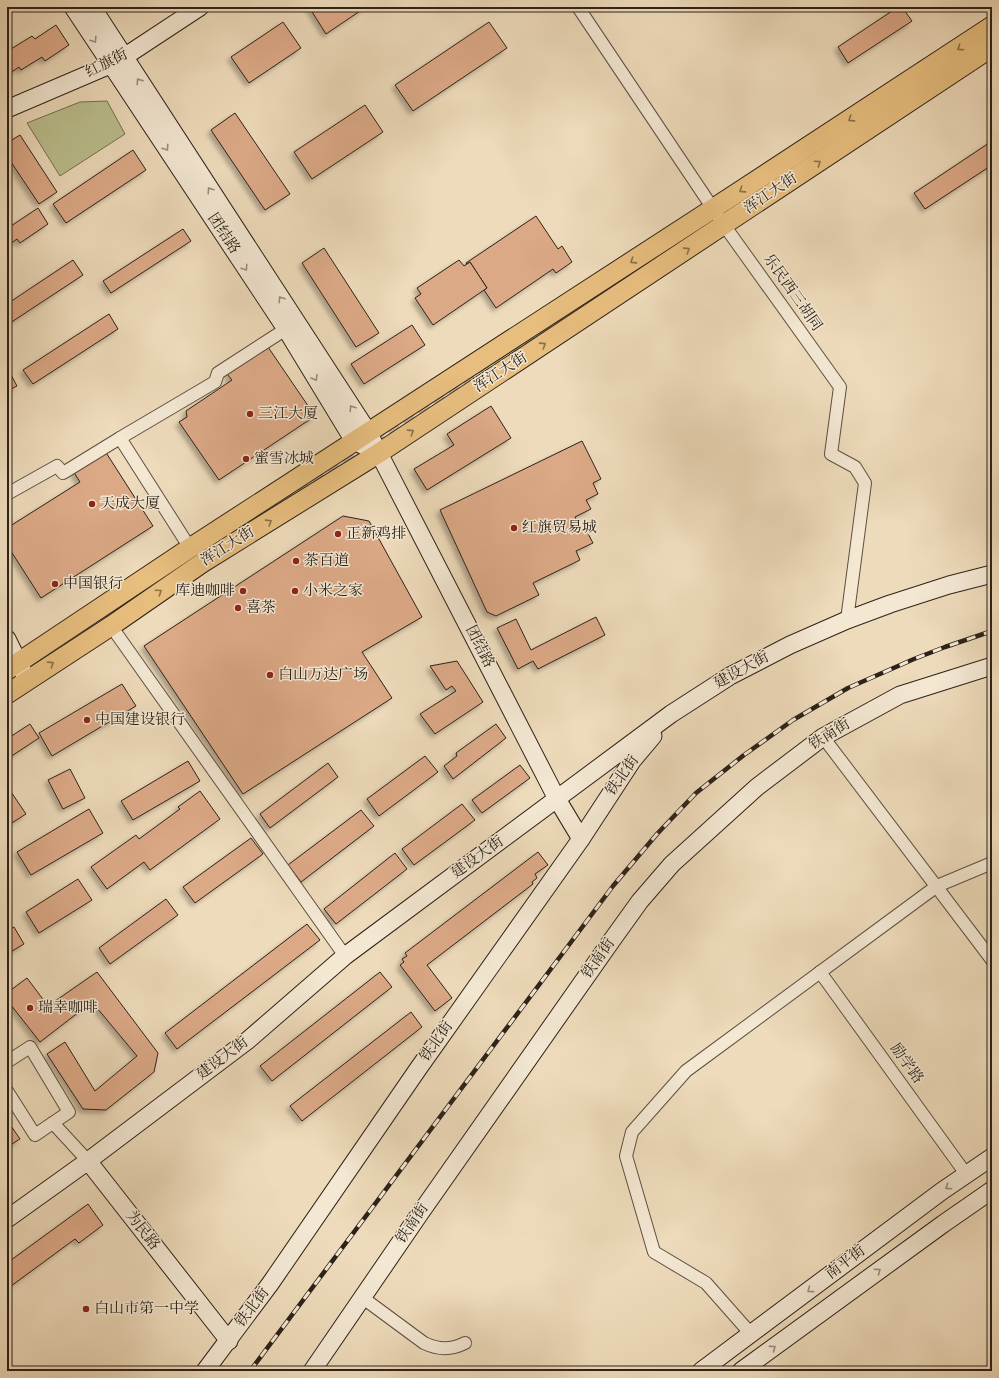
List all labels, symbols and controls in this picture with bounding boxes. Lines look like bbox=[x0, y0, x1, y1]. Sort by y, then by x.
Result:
one-way arrow bbox=[89, 35, 96, 42]
one-way arrow bbox=[957, 43, 964, 51]
street label: 红旗街 bbox=[82, 44, 132, 84]
one-way arrow bbox=[137, 78, 144, 85]
one-way arrow bbox=[848, 114, 855, 122]
one-way arrow bbox=[161, 144, 169, 151]
one-way arrow bbox=[814, 160, 821, 168]
street label: 浑江大街 bbox=[740, 169, 802, 219]
one-way arrow bbox=[739, 185, 746, 193]
one-way arrow bbox=[207, 187, 215, 194]
street label: 团结路 bbox=[202, 209, 244, 259]
one-way arrow bbox=[683, 247, 690, 255]
street label: 乐民西三胡同 bbox=[758, 250, 826, 336]
one-way arrow bbox=[630, 256, 637, 263]
one-way arrow bbox=[240, 264, 248, 271]
one-way arrow bbox=[278, 296, 286, 303]
one-way arrow bbox=[539, 342, 546, 350]
street label: 浑江大街 bbox=[470, 348, 532, 398]
one-way arrow bbox=[311, 374, 318, 381]
place label: 三江大厦 bbox=[258, 404, 318, 425]
one-way arrow bbox=[349, 405, 357, 412]
marker: 三江大厦 bbox=[245, 409, 255, 419]
one-way arrow bbox=[407, 429, 414, 437]
place label: 蜜雪冰城 bbox=[254, 449, 314, 470]
marker: 蜜雪冰城 bbox=[241, 454, 251, 464]
place label: 天成大厦 bbox=[100, 494, 160, 515]
marker: 天成大厦 bbox=[87, 499, 97, 509]
place label: 红旗贸易城 bbox=[522, 518, 597, 539]
one-way arrow bbox=[264, 519, 271, 526]
street label: 浑江大街 bbox=[197, 522, 259, 572]
marker: 红旗贸易城 bbox=[509, 523, 519, 533]
place label: 正新鸡排 bbox=[346, 524, 406, 545]
marker: 正新鸡排 bbox=[333, 529, 343, 539]
place label: 茶百道 bbox=[304, 551, 349, 572]
marker: 茶百道 bbox=[291, 556, 301, 566]
place label: 中国银行 bbox=[63, 574, 123, 595]
marker: 中国银行 bbox=[50, 579, 60, 589]
place label: 库迪咖啡 bbox=[175, 581, 235, 602]
place label: 小米之家 bbox=[303, 581, 363, 602]
marker: 库迪咖啡 bbox=[238, 586, 248, 596]
marker: 小米之家 bbox=[290, 586, 300, 596]
one-way arrow bbox=[155, 590, 162, 597]
place label: 喜茶 bbox=[246, 598, 276, 619]
marker: 喜茶 bbox=[233, 603, 243, 613]
street label: 团结路 bbox=[459, 622, 499, 672]
street label: 建设大街 bbox=[711, 647, 773, 695]
one-way arrow bbox=[47, 662, 54, 669]
place label: 白山万达广场 bbox=[278, 665, 368, 686]
marker: 白山万达广场 bbox=[265, 670, 275, 680]
place label: 中国建设银行 bbox=[95, 710, 185, 731]
street label: 铁南街 bbox=[805, 714, 855, 756]
marker: 中国建设银行 bbox=[82, 715, 92, 725]
street label: 铁北街 bbox=[601, 752, 645, 800]
street label: 建设大街 bbox=[448, 832, 508, 884]
street label: 铁南街 bbox=[577, 935, 621, 983]
place label: 瑞幸咖啡 bbox=[38, 998, 98, 1019]
marker: 瑞幸咖啡 bbox=[25, 1003, 35, 1013]
street label: 铁北街 bbox=[415, 1018, 459, 1066]
street label: 建设大街 bbox=[193, 1033, 253, 1085]
street label: 励学路 bbox=[884, 1040, 928, 1088]
one-way arrow bbox=[945, 1182, 952, 1190]
street label: 铁南街 bbox=[392, 1199, 434, 1249]
street label: 为民路 bbox=[120, 1207, 164, 1255]
street label: 南平街 bbox=[822, 1241, 870, 1285]
one-way arrow bbox=[873, 1269, 880, 1276]
street label: 铁北街 bbox=[231, 1284, 275, 1332]
one-way arrow bbox=[808, 1285, 815, 1292]
place label: 白山市第一中学 bbox=[94, 1299, 199, 1320]
marker: 白山市第一中学 bbox=[81, 1304, 91, 1314]
one-way arrow bbox=[768, 1346, 775, 1353]

